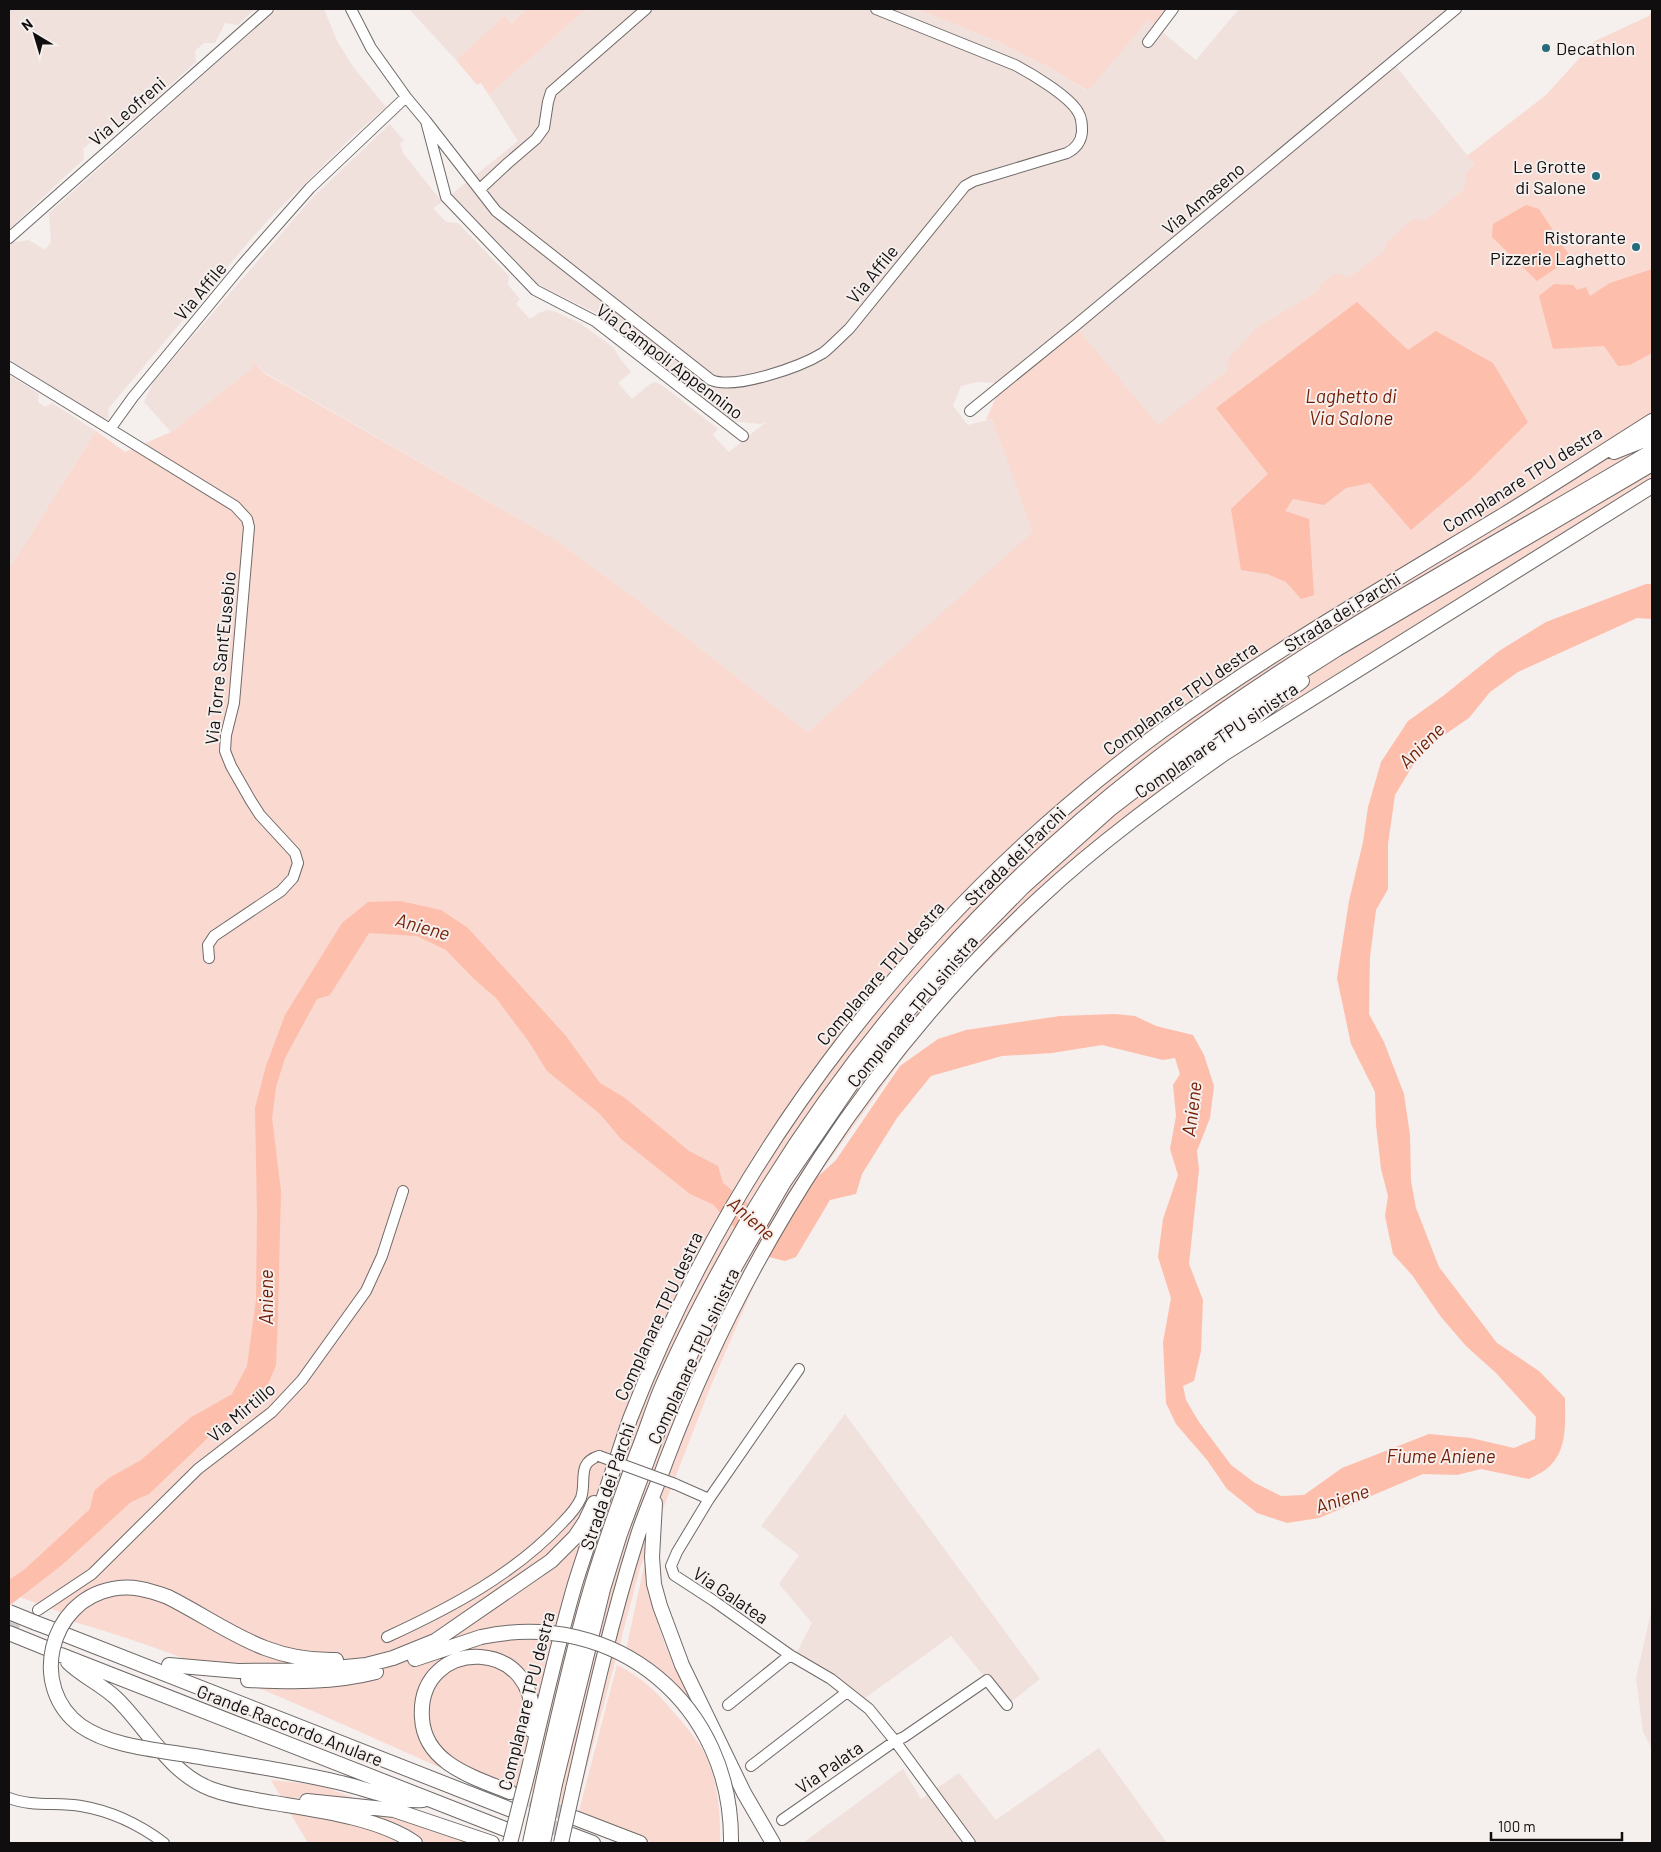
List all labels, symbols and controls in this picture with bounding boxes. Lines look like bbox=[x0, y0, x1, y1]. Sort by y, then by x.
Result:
north arrow bbox=[10, 10, 60, 60]
text: N bbox=[18, 15, 36, 34]
place label: Decathlon bbox=[1556, 37, 1635, 59]
marker: Decathlon bbox=[1540, 42, 1552, 54]
street label: Via Leofreni bbox=[84, 72, 170, 150]
place label: Le Grotte di Salone bbox=[1513, 155, 1586, 198]
street label: Via Amaseno bbox=[1157, 157, 1249, 239]
marker: Le Grotte di Salone bbox=[1590, 170, 1602, 182]
place label: Ristorante Pizzerie Laghetto bbox=[1490, 226, 1626, 269]
street label: Via Affile bbox=[842, 240, 902, 308]
marker: Ristorante Pizzerie Laghetto bbox=[1630, 241, 1642, 253]
street label: Via Affile bbox=[169, 257, 231, 325]
street label: Via Campoli Appennino bbox=[592, 299, 748, 423]
water label: Laghetto di Via Salone bbox=[1305, 384, 1397, 429]
street label: Complanare TPU destra bbox=[1438, 421, 1606, 537]
street label: Strada dei Parchi bbox=[1280, 567, 1404, 657]
street label: Via Torre Sant'Eusebio bbox=[200, 570, 240, 746]
street label: Complanare TPU destra bbox=[1098, 636, 1262, 760]
street label: Complanare TPU sinistra bbox=[1130, 677, 1302, 803]
water label: Aniene bbox=[1393, 717, 1449, 773]
street label: Strada dei Parchi bbox=[960, 802, 1070, 910]
street label: Complanare TPU destra bbox=[811, 896, 949, 1050]
water label: Aniene bbox=[393, 907, 453, 945]
street label: Complanare TPU sinistra bbox=[842, 930, 982, 1092]
water label: Aniene bbox=[1176, 1080, 1206, 1138]
water label: Aniene bbox=[724, 1191, 781, 1245]
street label: Complanare TPU destra bbox=[609, 1228, 707, 1404]
street label: Complanare TPU sinistra bbox=[642, 1264, 744, 1448]
water label: Aniene bbox=[254, 1269, 277, 1325]
street label: Via Mirtillo bbox=[203, 1377, 279, 1447]
street label: Strada dei Parchi bbox=[575, 1420, 639, 1552]
water label: Fiume Aniene bbox=[1387, 1444, 1496, 1467]
water label: Aniene bbox=[1312, 1478, 1372, 1517]
street label: Via Galatea bbox=[689, 1562, 773, 1628]
street label: Complanare TPU destra bbox=[493, 1609, 559, 1793]
street label: Grande Raccordo Anulare bbox=[194, 1679, 386, 1771]
street label: Via Palata bbox=[791, 1736, 867, 1798]
scale bar bbox=[1491, 1810, 1622, 1842]
text: 100 m bbox=[1498, 1817, 1536, 1835]

